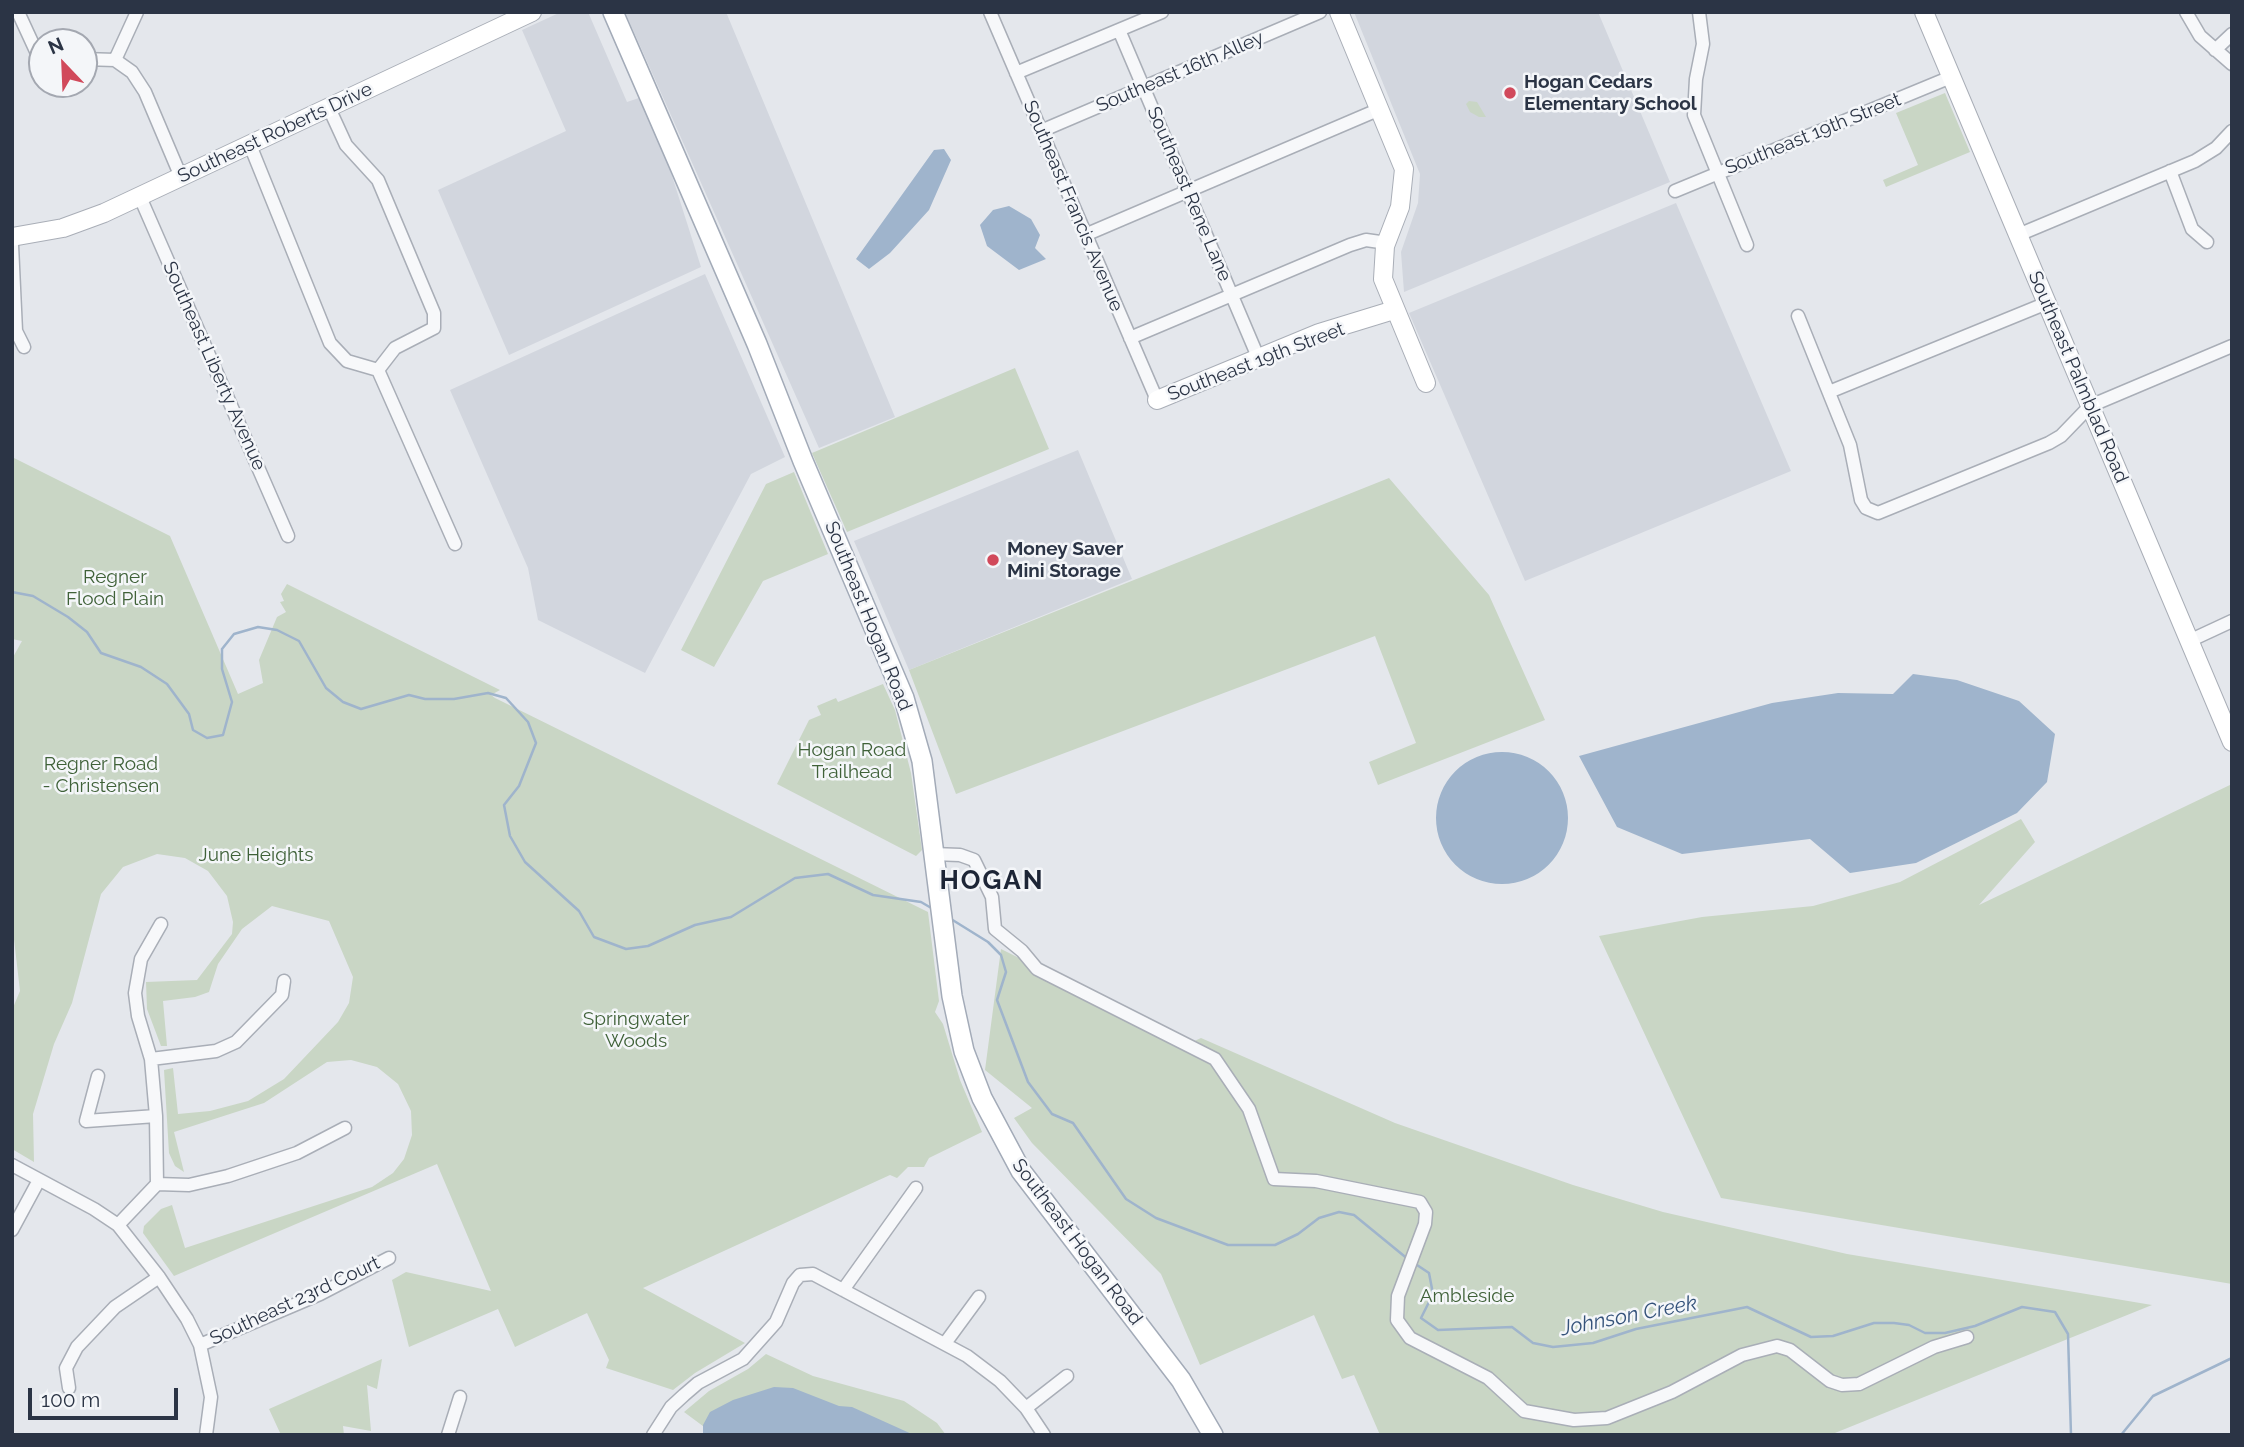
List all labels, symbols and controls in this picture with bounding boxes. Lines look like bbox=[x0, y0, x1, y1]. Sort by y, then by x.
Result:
street label: Southeast 16th Alley bbox=[1093, 26, 1267, 118]
north arrow bbox=[28, 28, 98, 98]
text: N bbox=[45, 33, 67, 58]
place label: Hogan Cedars Elementary School bbox=[1524, 71, 1697, 115]
street label: Southeast Roberts Drive bbox=[174, 78, 376, 188]
marker: Hogan Cedars Elementary School bbox=[1502, 85, 1518, 101]
street label: Southeast 19th Street bbox=[1722, 88, 1904, 180]
street label: Southeast Francis Avenue bbox=[1018, 97, 1128, 315]
street label: Southeast Rene Lane bbox=[1142, 103, 1236, 285]
street label: Southeast Liberty Avenue bbox=[158, 258, 270, 474]
street label: Southeast Palmblad Road bbox=[2023, 268, 2133, 486]
street label: Southeast 19th Street bbox=[1164, 318, 1348, 406]
street label: Southeast Hogan Road bbox=[820, 518, 916, 714]
place label: Money Saver Mini Storage bbox=[1007, 538, 1123, 582]
marker: Money Saver Mini Storage bbox=[985, 552, 1001, 568]
park label: Regner Flood Plain bbox=[66, 566, 164, 610]
park label: Hogan Road Trailhead bbox=[798, 739, 906, 783]
park label: Regner Road - Christensen bbox=[43, 753, 159, 797]
park label: June Heights bbox=[199, 844, 313, 866]
district label: HOGAN bbox=[940, 865, 1044, 897]
park label: Springwater Woods bbox=[583, 1008, 689, 1052]
street label: Southeast Hogan Road bbox=[1007, 1154, 1147, 1330]
street label: Southeast 23rd Court bbox=[206, 1252, 384, 1350]
park label: Ambleside bbox=[1420, 1285, 1514, 1307]
water label: Johnson Creek bbox=[1559, 1290, 1699, 1342]
scale bar bbox=[32, 1374, 182, 1418]
text: 100 m bbox=[41, 1387, 100, 1412]

